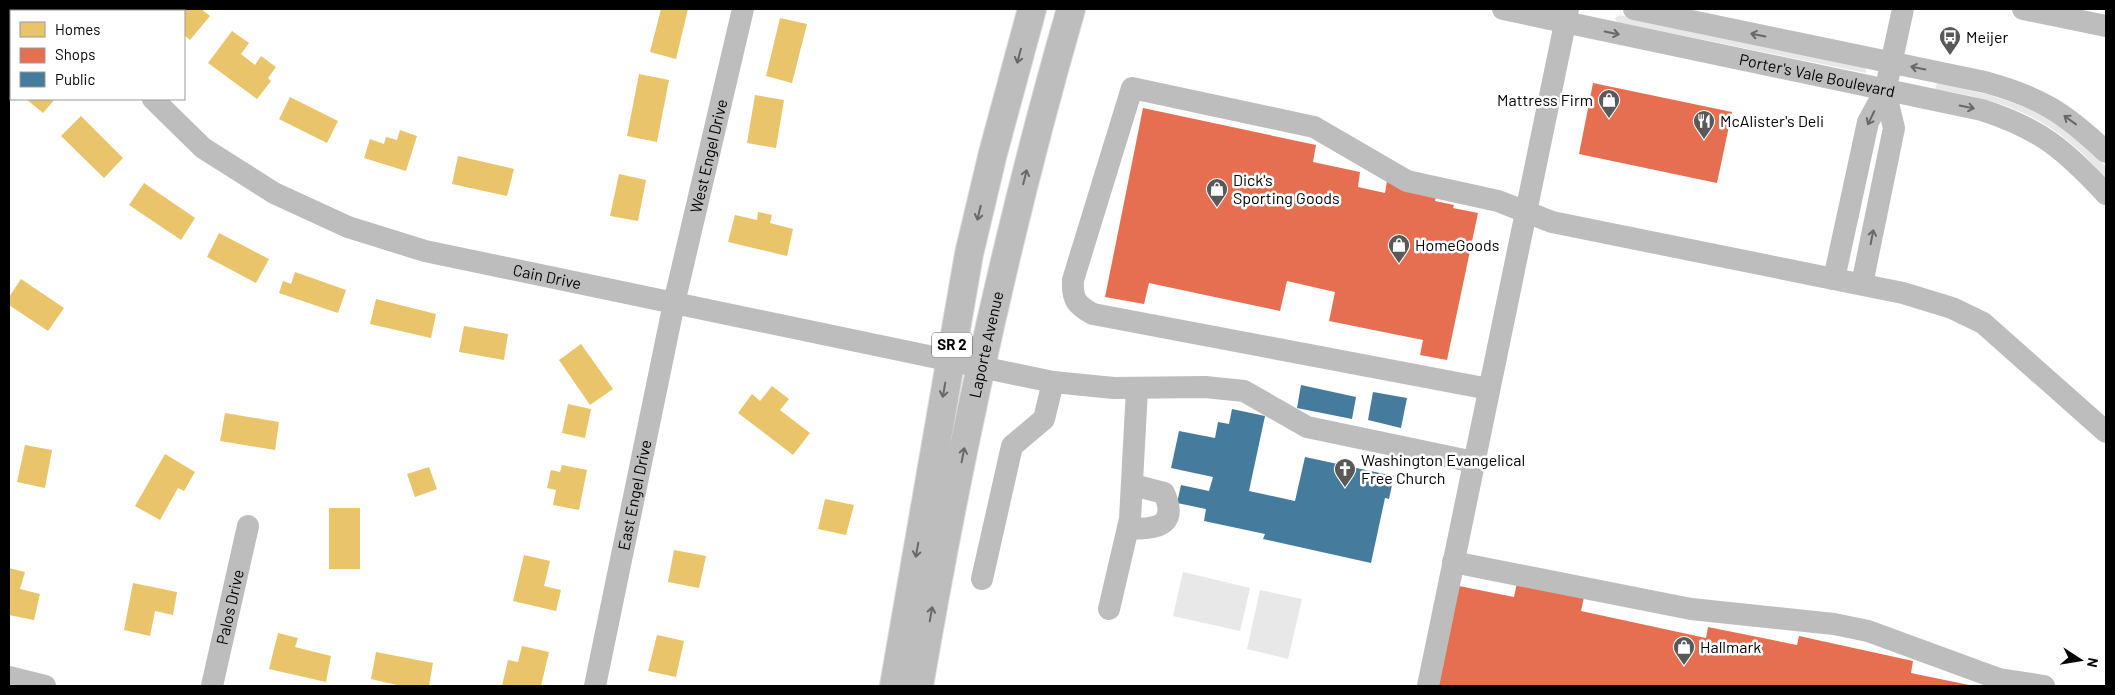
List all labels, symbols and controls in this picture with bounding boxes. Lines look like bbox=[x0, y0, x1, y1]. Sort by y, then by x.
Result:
legend bbox=[10, 10, 185, 100]
text: Homes bbox=[55, 20, 100, 38]
bus stop icon: Meijer bbox=[1938, 25, 1962, 56]
place label: Meijer bbox=[1966, 27, 2008, 46]
one-way arrow bbox=[1604, 28, 1620, 38]
one-way arrow bbox=[1751, 29, 1767, 39]
text: Shops bbox=[55, 45, 95, 63]
one-way arrow bbox=[1014, 47, 1023, 63]
street label: Porter's Vale Boulevard bbox=[1738, 49, 1897, 100]
one-way arrow bbox=[1910, 63, 1926, 72]
text: Public bbox=[55, 70, 95, 88]
shop icon: Mattress Firm bbox=[1597, 88, 1621, 119]
place label: Mattress Firm bbox=[1497, 90, 1593, 109]
street label: West Engel Drive bbox=[685, 97, 731, 215]
one-way arrow bbox=[1959, 102, 1975, 112]
restaurant icon: McAlister's Deli bbox=[1692, 109, 1716, 140]
one-way arrow bbox=[1866, 110, 1875, 125]
place label: McAlister's Deli bbox=[1720, 111, 1824, 130]
one-way arrow bbox=[2063, 115, 2077, 125]
one-way arrow bbox=[1021, 170, 1030, 186]
place label: Dick's Sporting Goods bbox=[1233, 170, 1340, 207]
shop icon: Dick's Sporting Goods bbox=[1205, 177, 1229, 208]
one-way arrow bbox=[974, 205, 983, 221]
one-way arrow bbox=[1868, 229, 1877, 245]
shop icon: HomeGoods bbox=[1387, 233, 1411, 264]
place label: HomeGoods bbox=[1415, 235, 1500, 254]
street label: Cain Drive bbox=[511, 260, 583, 292]
street label: Laporte Avenue bbox=[964, 289, 1007, 400]
road number: SR 2 bbox=[932, 332, 972, 358]
one-way arrow bbox=[939, 381, 949, 397]
street label: East Engel Drive bbox=[613, 438, 655, 552]
one-way arrow bbox=[959, 448, 968, 464]
place label: Washington Evangelical Free Church bbox=[1361, 450, 1525, 487]
church icon: Washington Evangelical Free Church bbox=[1333, 457, 1357, 488]
one-way arrow bbox=[911, 542, 921, 558]
street label: Palos Drive bbox=[212, 567, 247, 646]
one-way arrow bbox=[926, 607, 936, 623]
shop icon: Hallmark bbox=[1672, 635, 1696, 666]
north arrow bbox=[2055, 635, 2105, 685]
place label: Hallmark bbox=[1700, 637, 1761, 656]
text: N bbox=[2084, 656, 2102, 669]

